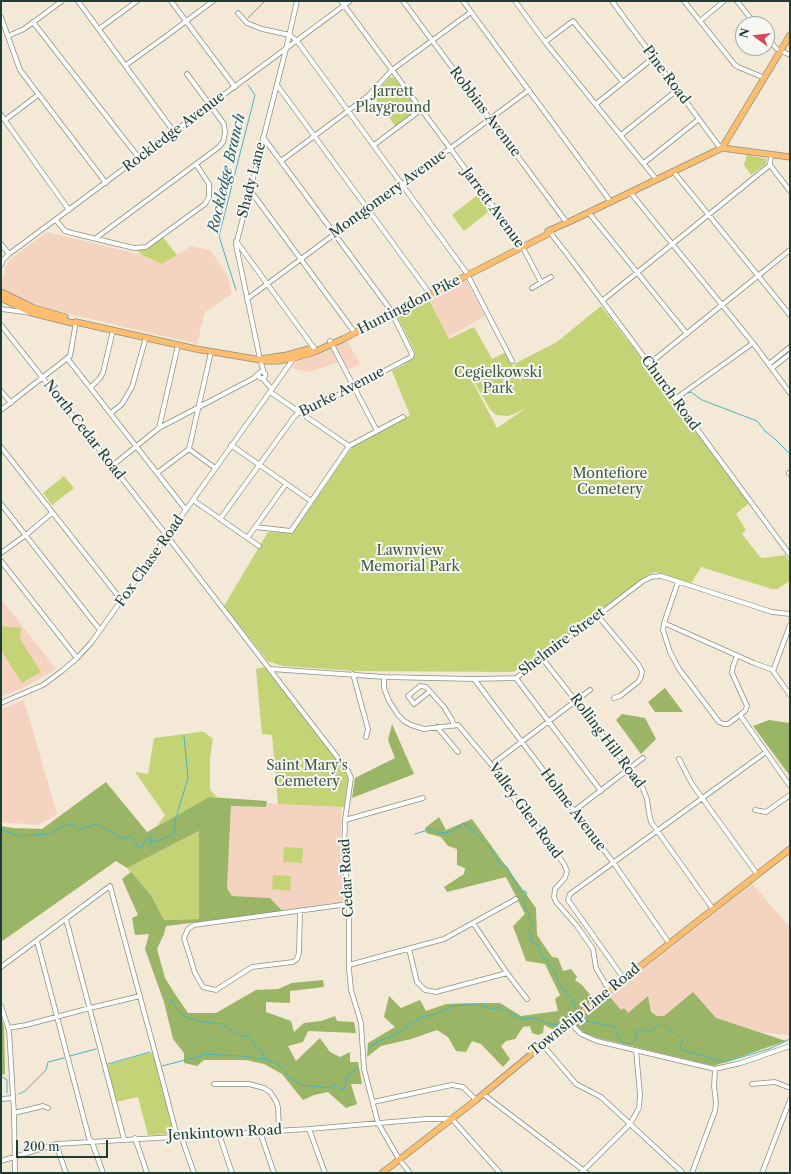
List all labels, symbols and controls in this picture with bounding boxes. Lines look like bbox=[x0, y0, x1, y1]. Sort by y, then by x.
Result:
north arrow bbox=[735, 16, 775, 56]
text: N bbox=[736, 27, 752, 40]
street label: Pine Road bbox=[639, 43, 693, 107]
street label: Robbins Avenue bbox=[446, 64, 524, 160]
park label: Jarrett Playground bbox=[355, 84, 431, 116]
street label: Rockledge Avenue bbox=[120, 88, 228, 176]
water label: Rockledge Branch bbox=[205, 112, 249, 234]
street label: Shady Lane bbox=[234, 140, 270, 220]
street label: Montgomery Avenue bbox=[326, 146, 450, 242]
street label: Jarrett Avenue bbox=[458, 165, 528, 251]
street label: Huntingdon Pike bbox=[355, 272, 463, 338]
street label: Church Road bbox=[637, 352, 703, 434]
street label: Burke Avenue bbox=[297, 363, 387, 421]
park label: Cegielkowski Park bbox=[454, 365, 542, 398]
street label: North Cedar Road bbox=[40, 377, 128, 483]
park label: Montefiore Cemetery bbox=[573, 466, 647, 498]
street label: Fox Chase Road bbox=[112, 512, 188, 610]
park label: Lawnview Memorial Park bbox=[360, 543, 460, 576]
street label: Shelmire Street bbox=[516, 604, 608, 680]
street label: Rolling Hill Road bbox=[566, 690, 648, 792]
park label: Saint Mary's Cemetery bbox=[266, 758, 348, 790]
street label: Valley Glen Road bbox=[485, 760, 565, 862]
street label: Holme Avenue bbox=[537, 766, 609, 854]
street label: Cedar Road bbox=[337, 838, 357, 918]
street label: Township Line Road bbox=[526, 960, 644, 1060]
street label: Jenkintown Road bbox=[167, 1122, 283, 1144]
scale bar bbox=[18, 1132, 110, 1158]
text: 200 m bbox=[23, 1139, 60, 1154]

